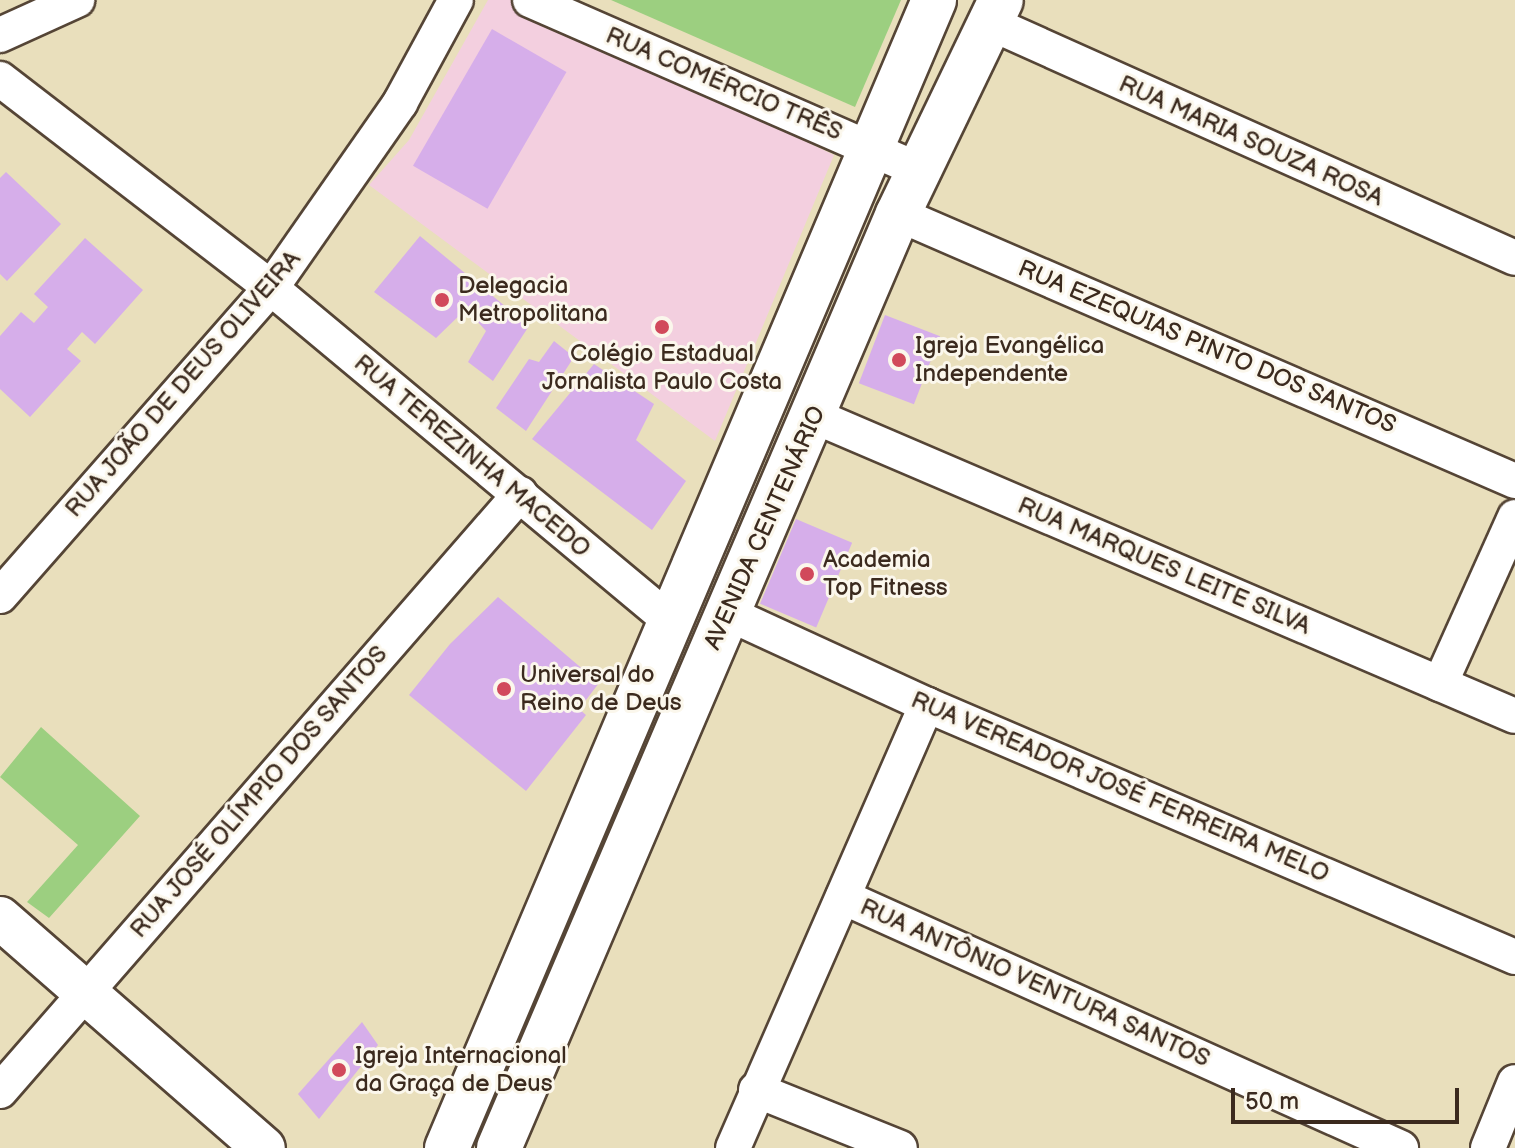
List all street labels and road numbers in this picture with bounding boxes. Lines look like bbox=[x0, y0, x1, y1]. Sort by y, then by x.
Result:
street label: RUA COMÉRCIO TRÊS bbox=[601, 21, 847, 147]
street label: RUA MARIA SOUZA ROSA bbox=[1114, 70, 1388, 212]
street label: RUA JOÃO DE DEUS OLIVEIRA bbox=[59, 244, 307, 524]
street label: RUA EZEQUIAS PINTO DOS SANTOS bbox=[1014, 254, 1400, 440]
street label: RUA TEREZINHA MACEDO bbox=[348, 348, 596, 564]
street label: AVENIDA CENTENÁRIO bbox=[698, 402, 832, 654]
street label: RUA MARQUES LEITE SILVA bbox=[1013, 491, 1315, 641]
street label: RUA JOSÉ OLÍMPIO DOS SANTOS bbox=[124, 640, 394, 944]
street label: RUA VEREADOR JOSÉ FERREIRA MELO bbox=[906, 685, 1334, 889]
street label: RUA ANTÔNIO VENTURA SANTOS bbox=[855, 892, 1215, 1074]

